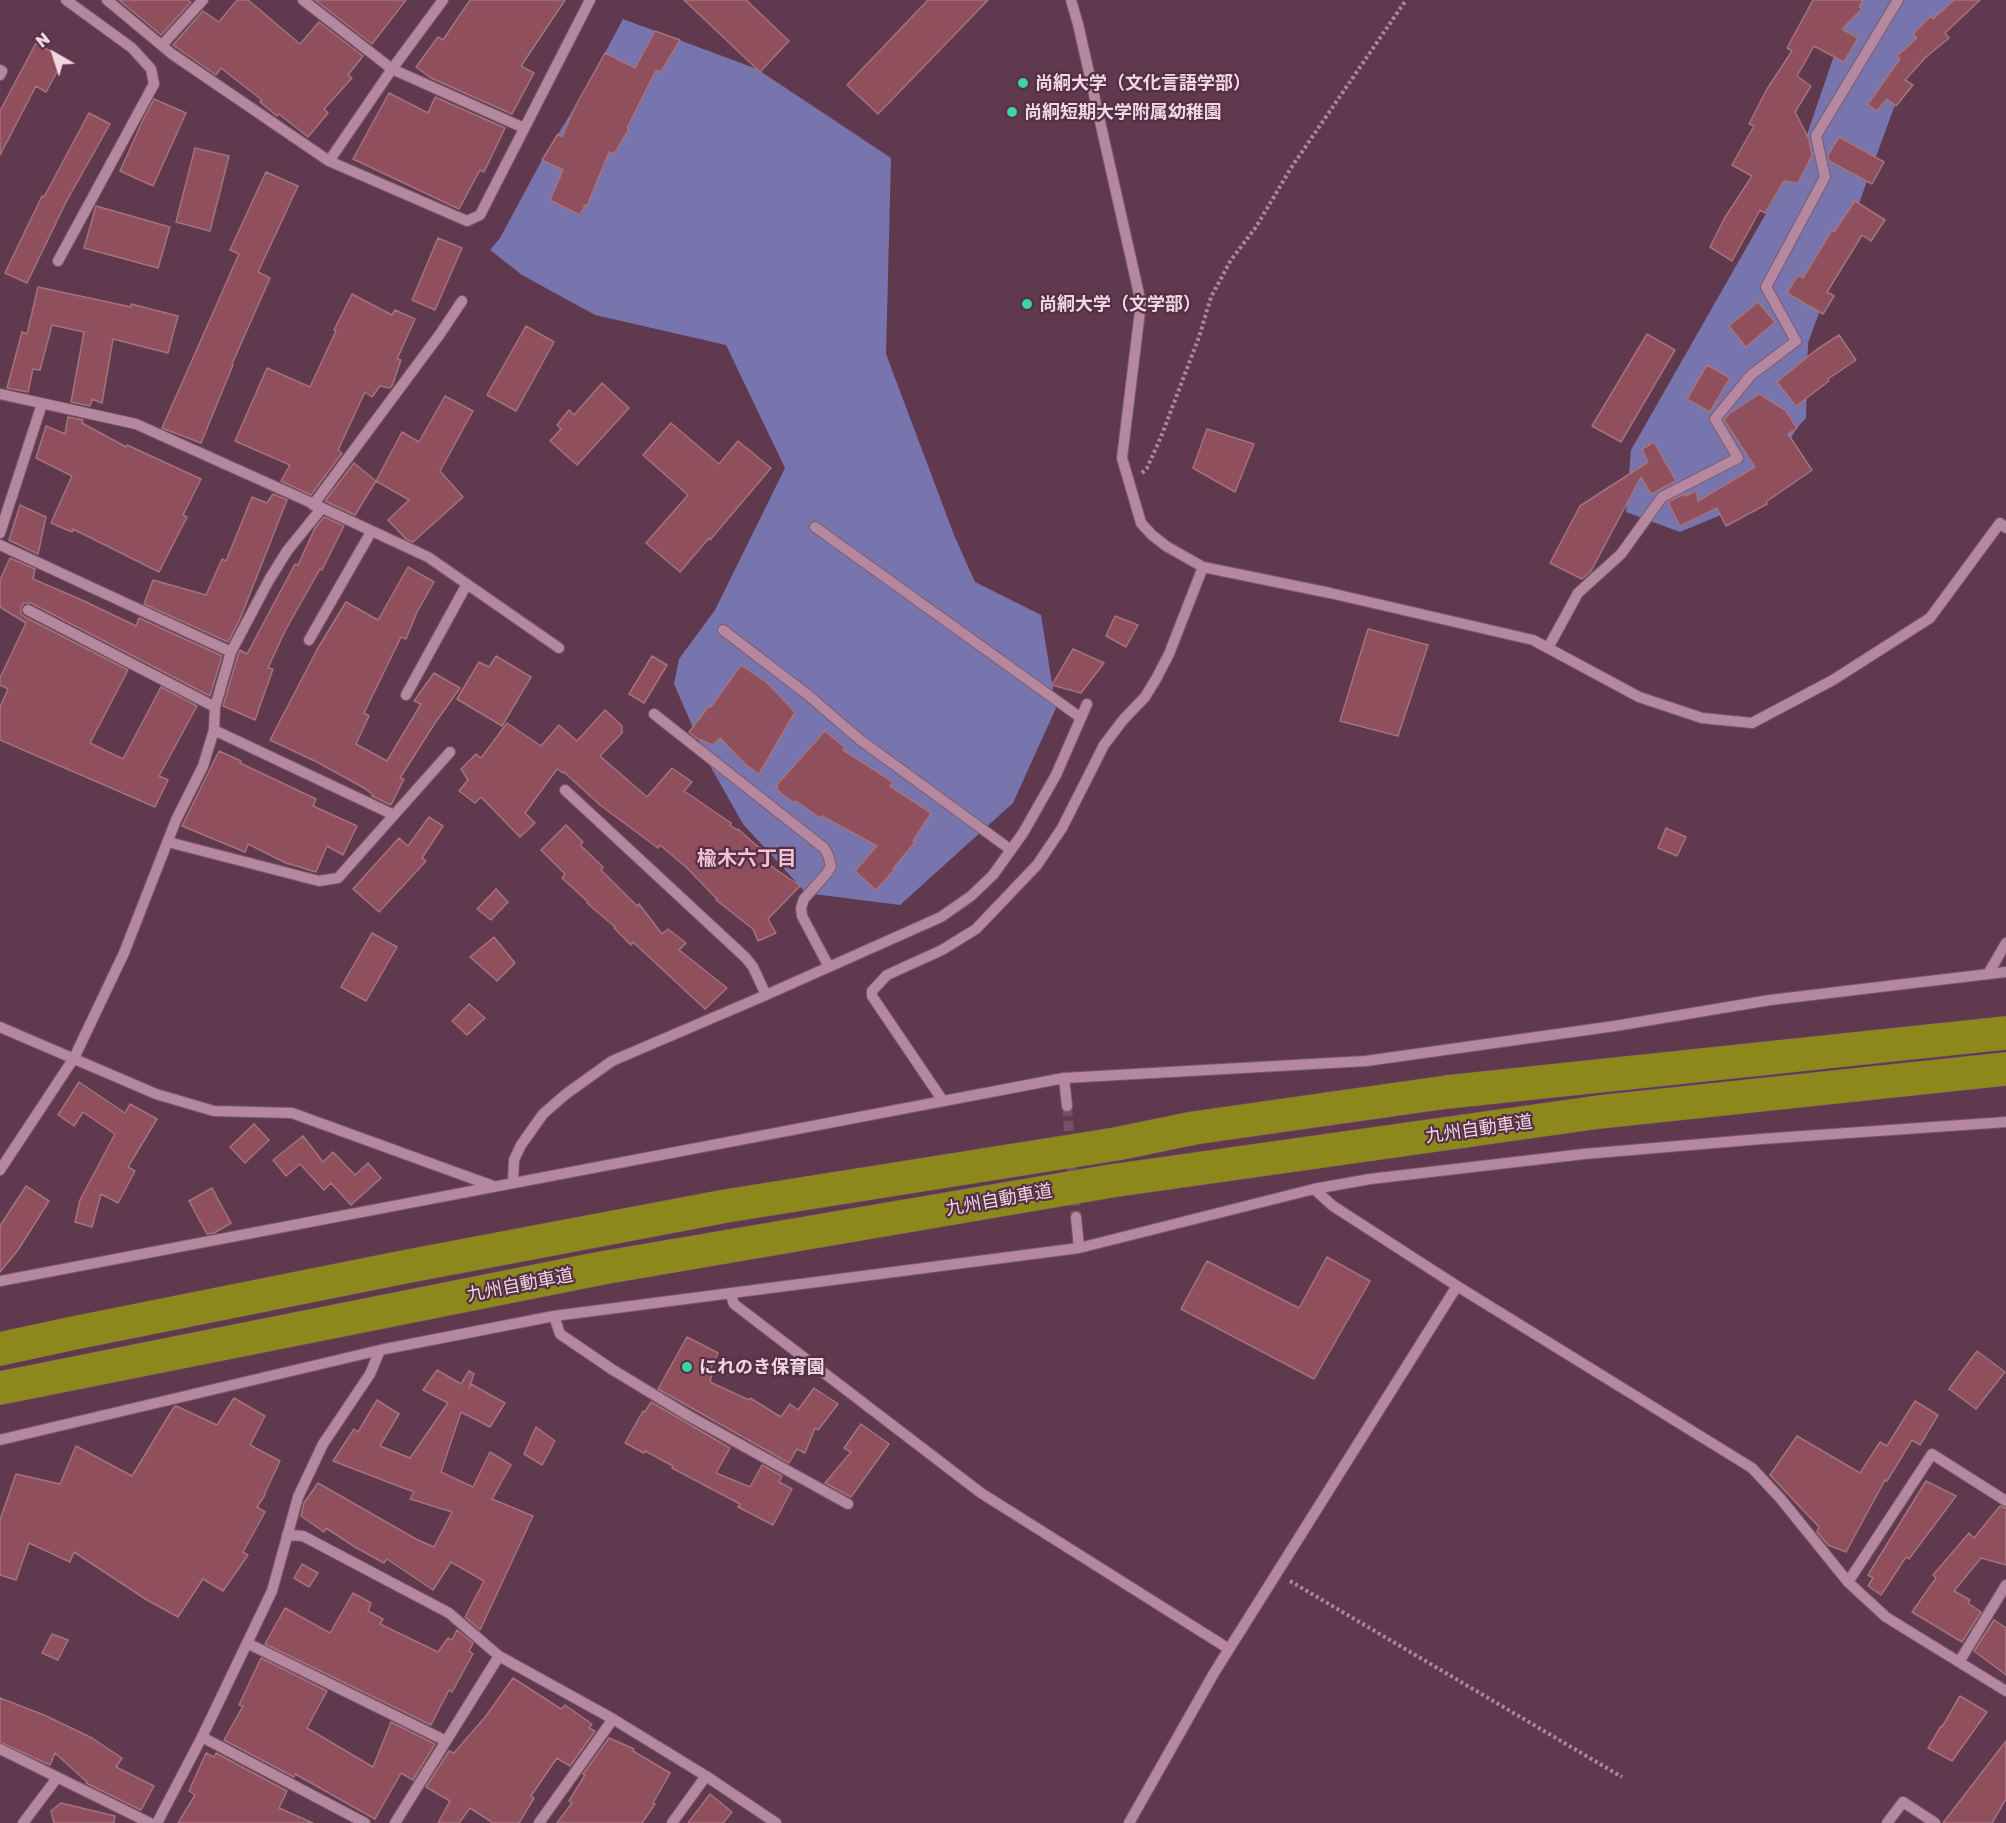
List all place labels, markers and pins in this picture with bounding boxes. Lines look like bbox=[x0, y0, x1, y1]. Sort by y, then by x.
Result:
place label: 尚絅大学（文化言語学部） bbox=[1035, 72, 1251, 94]
marker: 尚絅大学（文化言語学部） bbox=[1016, 76, 1030, 90]
place label: 尚絅短期大学附属幼稚園 bbox=[1024, 101, 1222, 123]
marker: 尚絅短期大学附属幼稚園 bbox=[1005, 105, 1019, 119]
place label: 尚絅大学（文学部） bbox=[1039, 293, 1201, 315]
marker: 尚絅大学（文学部） bbox=[1020, 297, 1034, 311]
place label: にれのき保育園 bbox=[699, 1356, 825, 1378]
marker: にれのき保育園 bbox=[680, 1360, 694, 1374]

